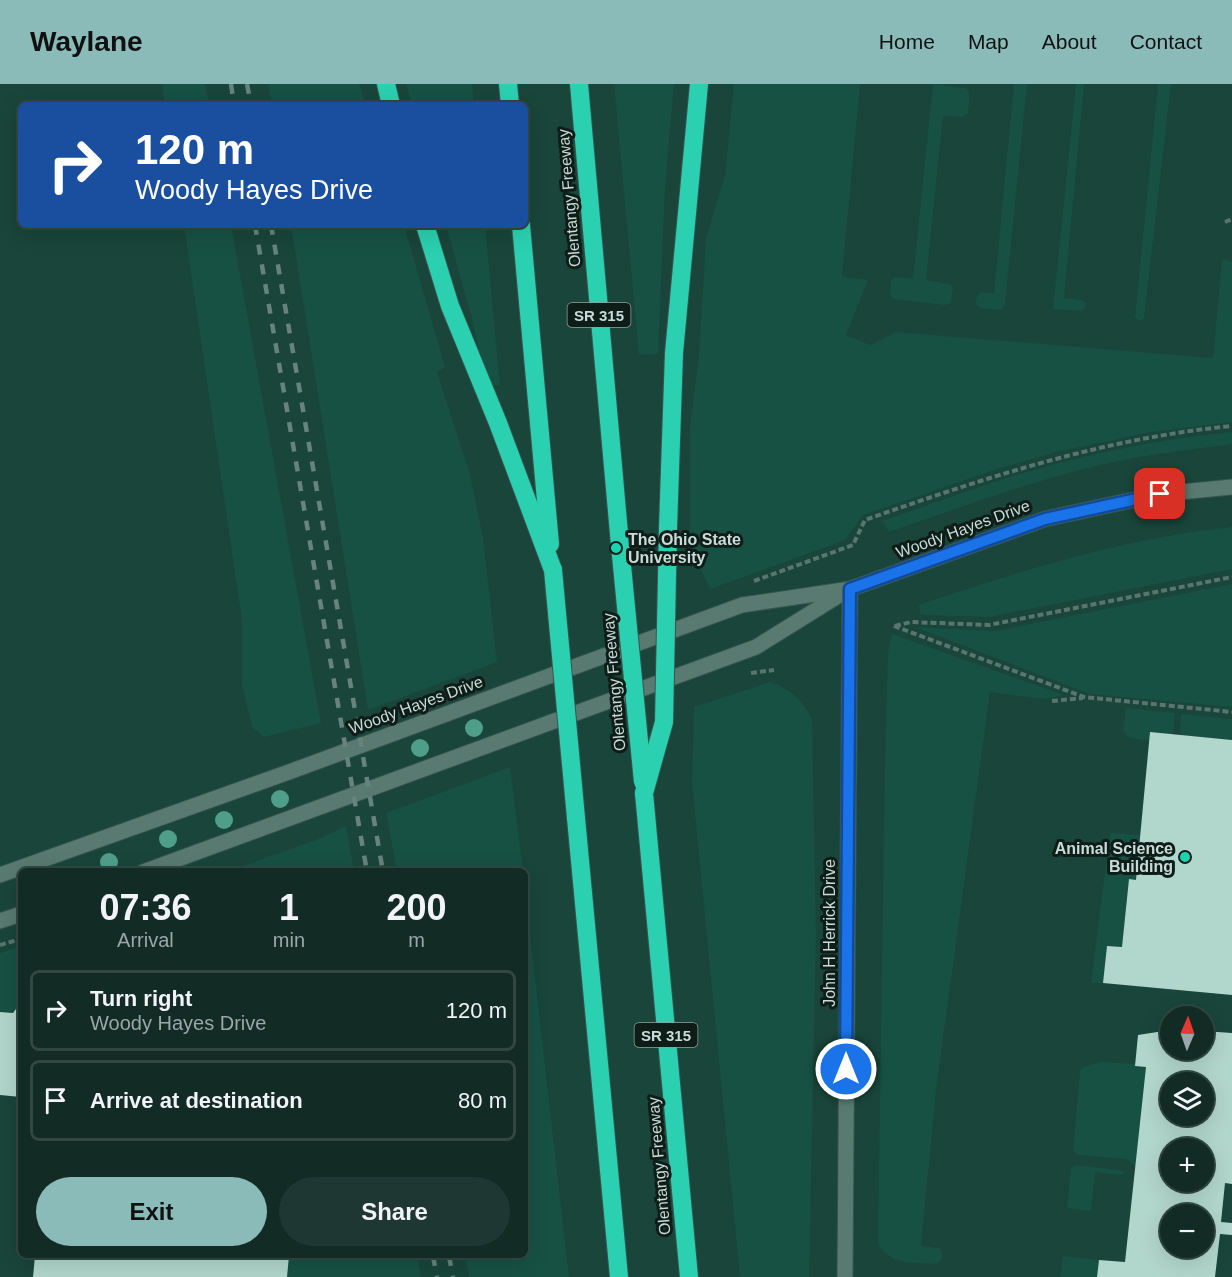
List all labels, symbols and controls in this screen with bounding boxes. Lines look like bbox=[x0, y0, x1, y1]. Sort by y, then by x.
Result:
text: Waylane bbox=[30, 26, 143, 57]
text: Home bbox=[879, 30, 935, 53]
text: Map bbox=[968, 30, 1009, 53]
text: About bbox=[1042, 30, 1097, 53]
text: Contact bbox=[1130, 30, 1202, 53]
icon: right bbox=[36, 126, 114, 204]
text: 120 m bbox=[135, 126, 254, 173]
street label: Olentangy Freeway bbox=[554, 128, 584, 268]
text: Woody Hayes Drive bbox=[135, 175, 373, 205]
road number: SR 315 bbox=[568, 303, 630, 327]
pin bbox=[1134, 468, 1185, 519]
icon: arrive bbox=[1143, 477, 1176, 510]
street label: Woody Hayes Drive bbox=[894, 497, 1032, 561]
place label: The Ohio State University bbox=[628, 531, 741, 566]
marker: The Ohio State University bbox=[609, 541, 623, 555]
street label: Olentangy Freeway bbox=[599, 612, 629, 752]
street label: Woody Hayes Drive bbox=[347, 673, 485, 737]
place label: Animal Science Building bbox=[1055, 840, 1173, 875]
marker: Animal Science Building bbox=[1178, 850, 1192, 864]
street label: John H Herrick Drive bbox=[821, 859, 838, 1007]
text: 07:36 bbox=[99, 887, 191, 928]
text: 1 bbox=[279, 887, 299, 928]
text: 200 bbox=[386, 887, 447, 928]
text: Arrival bbox=[117, 929, 174, 951]
text: min bbox=[273, 929, 305, 951]
text: m bbox=[408, 929, 425, 951]
text: Turn right bbox=[90, 986, 192, 1011]
icon: right bbox=[39, 994, 72, 1027]
text: 120 m bbox=[446, 998, 507, 1023]
north arrow bbox=[1160, 1006, 1214, 1060]
map controls bbox=[1160, 1006, 1214, 1258]
text: Woody Hayes Drive bbox=[90, 1012, 266, 1034]
road number: SR 315 bbox=[634, 1023, 698, 1047]
position arrow bbox=[814, 1037, 878, 1101]
button: layers bbox=[1160, 1072, 1214, 1126]
icon: arrive bbox=[39, 1084, 72, 1117]
text: Arrive at destination bbox=[90, 1088, 303, 1113]
text: 80 m bbox=[458, 1088, 507, 1113]
street label: Olentangy Freeway bbox=[644, 1096, 674, 1236]
button: + bbox=[1160, 1138, 1214, 1192]
button: Exit bbox=[36, 1177, 267, 1246]
button: Share bbox=[279, 1177, 510, 1246]
button: − bbox=[1160, 1204, 1214, 1258]

